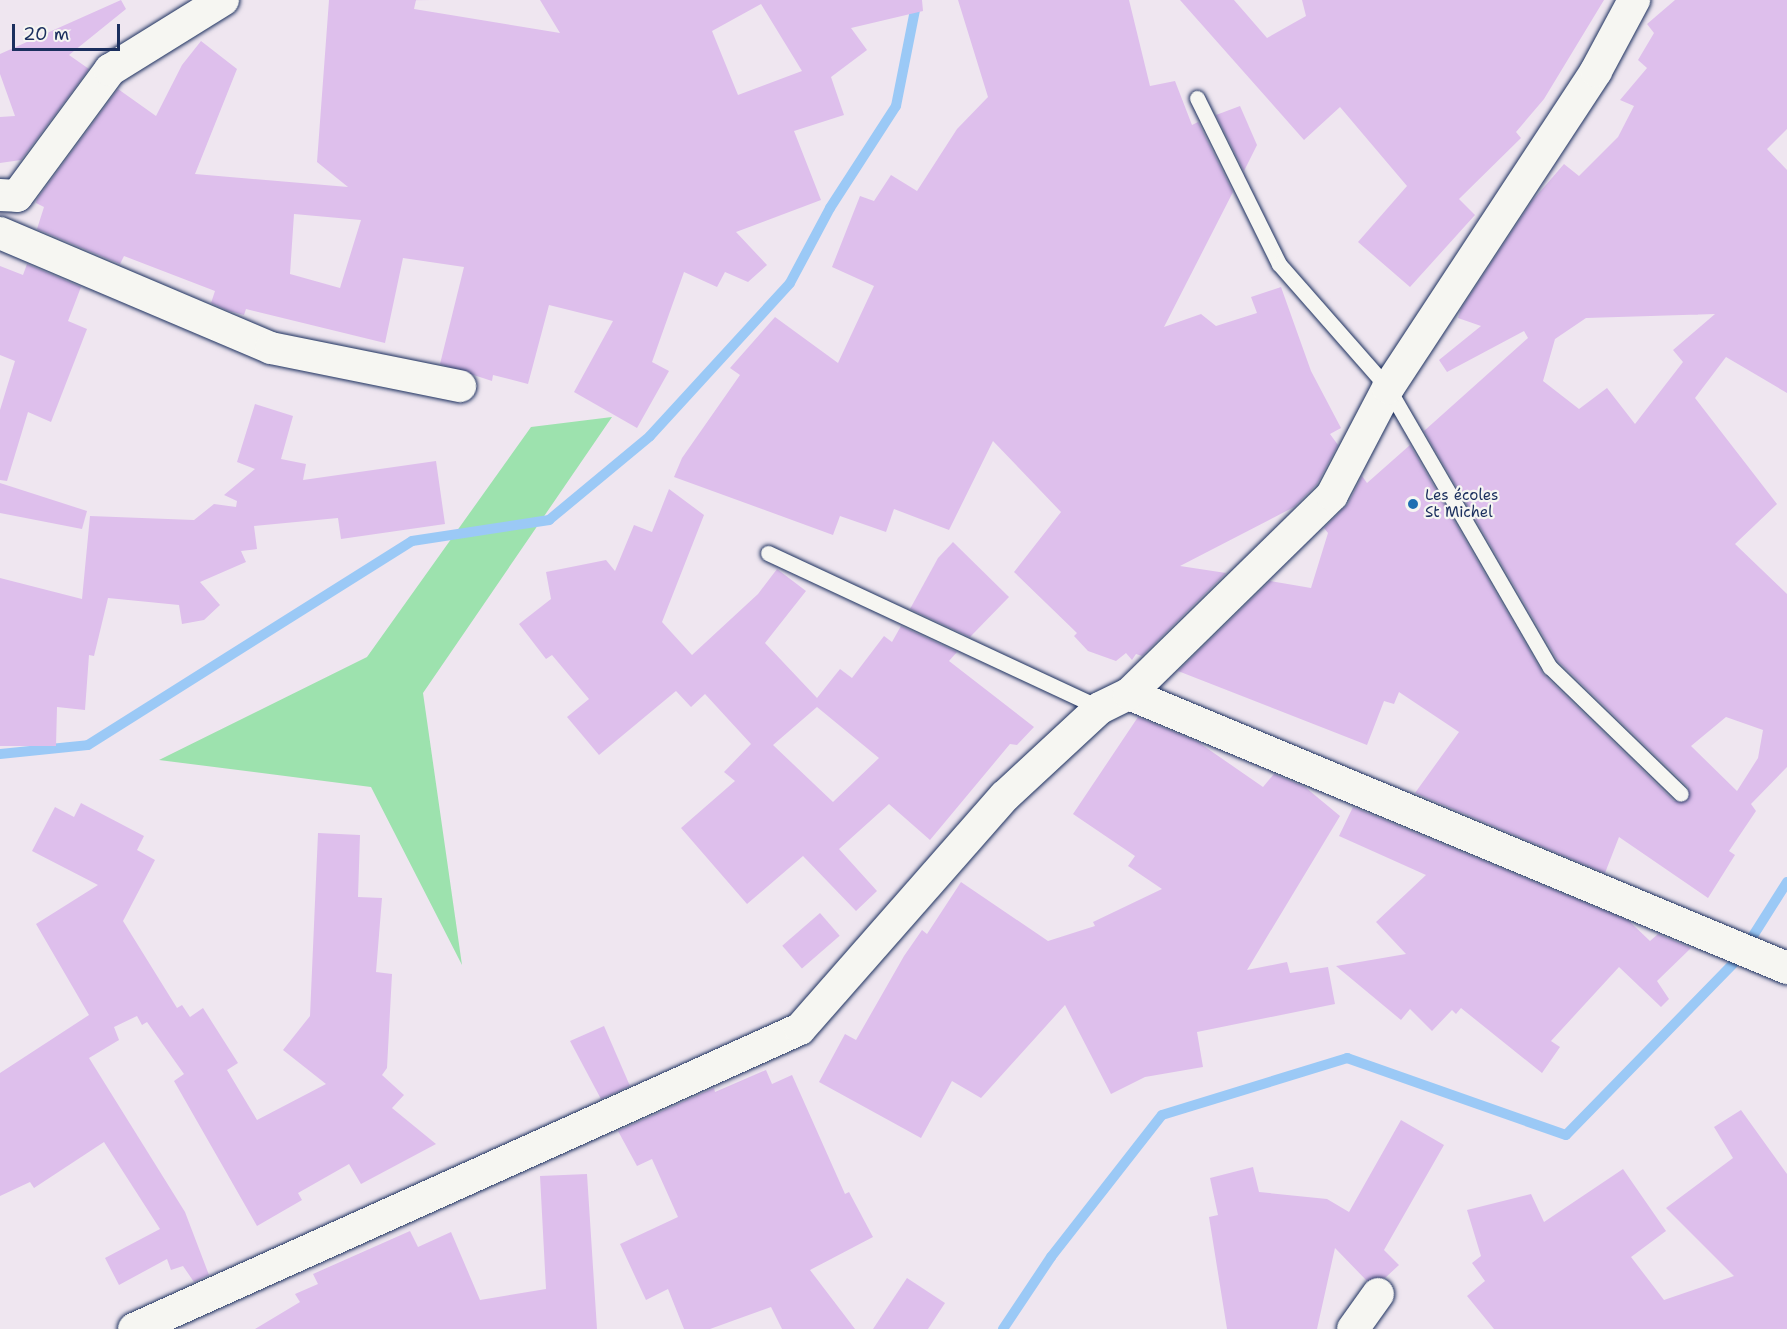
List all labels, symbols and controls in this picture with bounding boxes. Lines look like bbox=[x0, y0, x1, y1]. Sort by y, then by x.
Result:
scale bar bbox=[15, 12, 123, 50]
text: 20 m bbox=[23, 22, 69, 46]
place label: Les écoles St Michel bbox=[1425, 486, 1498, 521]
marker: Les écoles St Michel bbox=[1406, 497, 1420, 511]

